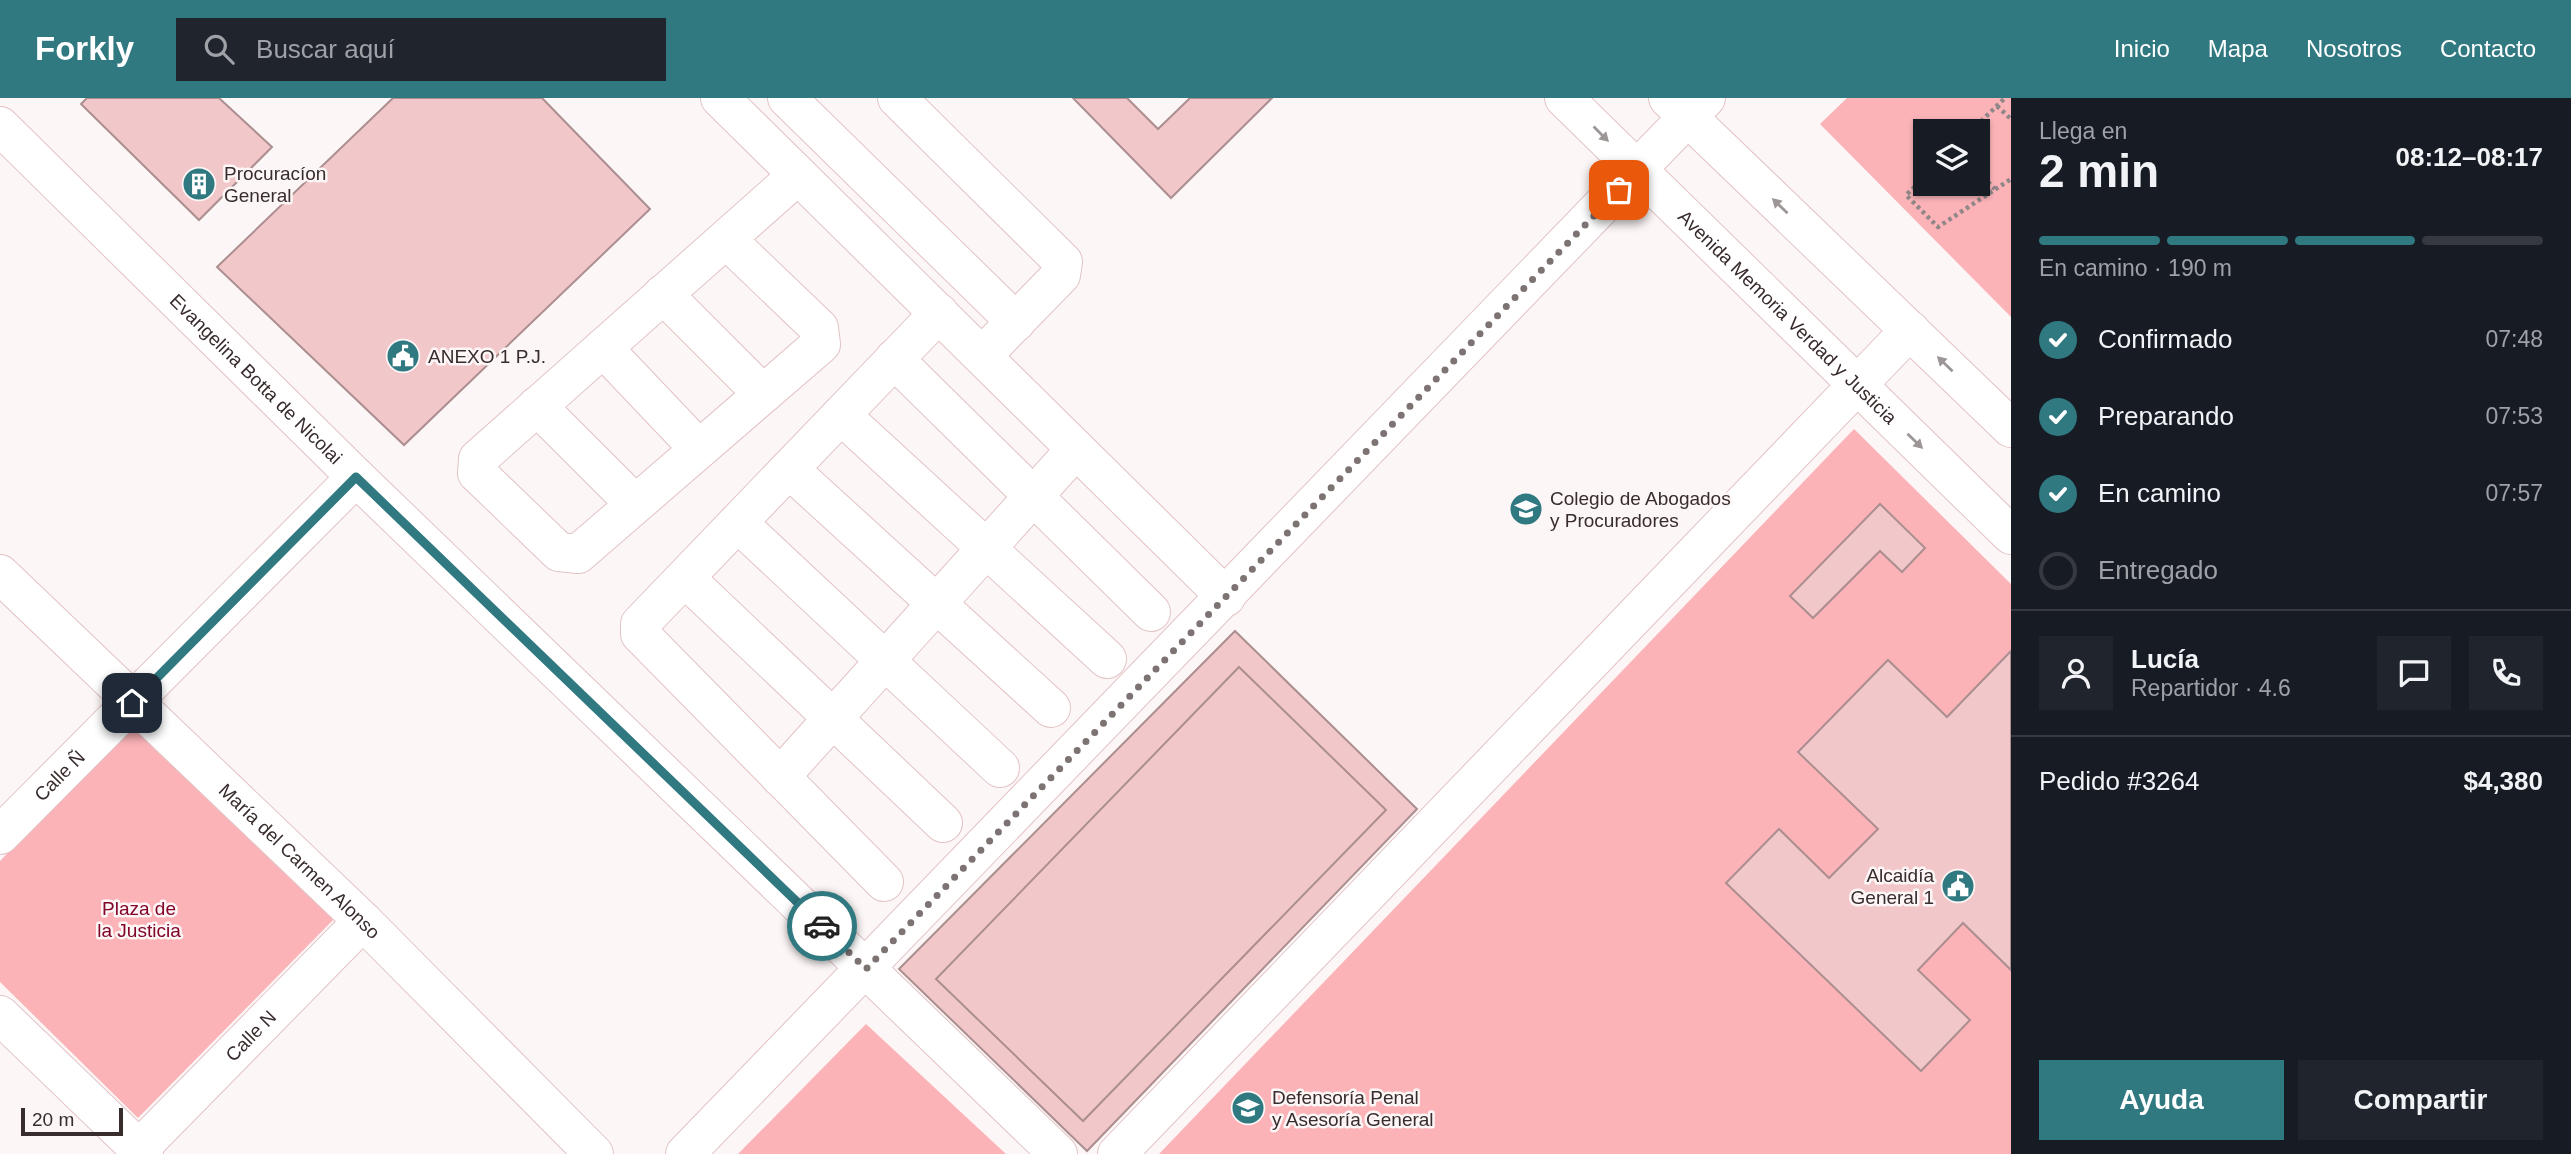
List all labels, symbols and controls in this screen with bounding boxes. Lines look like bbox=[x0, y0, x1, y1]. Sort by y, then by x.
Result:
search box bbox=[176, 18, 666, 81]
text: Forkly bbox=[35, 30, 134, 67]
icon: search bbox=[200, 30, 238, 68]
text: Buscar aquí bbox=[256, 34, 395, 64]
text: Inicio bbox=[2114, 35, 2170, 62]
text: Mapa bbox=[2208, 35, 2268, 62]
text: Nosotros bbox=[2306, 35, 2402, 62]
text: Contacto bbox=[2440, 35, 2536, 62]
text: Llega en bbox=[2039, 118, 2127, 144]
map controls bbox=[1913, 119, 1990, 196]
button: layers bbox=[1913, 119, 1990, 196]
one-way arrow bbox=[1593, 126, 1610, 143]
text: 08:12–08:17 bbox=[2396, 142, 2543, 172]
text: 2 min bbox=[2039, 145, 2159, 197]
pin bbox=[1589, 160, 1649, 220]
place label: Procuracíon General bbox=[224, 163, 326, 206]
building icon: Procuracíon General bbox=[180, 165, 218, 203]
icon: bag bbox=[1600, 171, 1638, 209]
one-way arrow bbox=[1772, 199, 1789, 215]
street label: Avenida Memoria Verdad y Justicia bbox=[1674, 206, 1902, 428]
text: En camino · 190 m bbox=[2039, 255, 2232, 281]
street label: Evangelina Botta de Nicolai bbox=[166, 290, 347, 468]
icon: check bbox=[2039, 321, 2077, 359]
text: Confirmado bbox=[2098, 324, 2232, 354]
text: 07:48 bbox=[2485, 326, 2543, 352]
public building icon: ANEXO 1 P.J. bbox=[384, 337, 422, 375]
place label: ANEXO 1 P.J. bbox=[428, 346, 546, 367]
one-way arrow bbox=[1936, 355, 1953, 372]
icon: check bbox=[2039, 398, 2077, 436]
text: Preparando bbox=[2098, 401, 2234, 431]
text: 07:53 bbox=[2485, 403, 2543, 429]
one-way arrow bbox=[1906, 432, 1922, 449]
icon: check bbox=[2039, 475, 2077, 513]
text: En camino bbox=[2098, 478, 2221, 508]
text: 07:57 bbox=[2485, 480, 2543, 506]
place label: Colegio de Abogados y Procuradores bbox=[1550, 488, 1731, 531]
school or university icon: Colegio de Abogados y Procuradores bbox=[1507, 490, 1545, 528]
text: Entregado bbox=[2098, 555, 2218, 585]
button: person bbox=[2039, 636, 2113, 710]
button: chat bbox=[2377, 636, 2451, 710]
button: phone bbox=[2469, 636, 2543, 710]
text: Lucía bbox=[2131, 644, 2199, 674]
pin bbox=[102, 673, 162, 733]
text: Repartidor · 4.6 bbox=[2131, 675, 2291, 701]
icon: home bbox=[113, 684, 151, 722]
street label: Calle Ñ bbox=[30, 746, 89, 805]
text: Pedido #3264 bbox=[2039, 766, 2199, 796]
text: $4,380 bbox=[2463, 766, 2543, 796]
street label: María del Carmen Alonso bbox=[215, 779, 385, 943]
place label: Alcaidía General 1 bbox=[1851, 865, 1934, 908]
public building icon: Alcaidía General 1 bbox=[1939, 867, 1977, 905]
courier bbox=[787, 891, 857, 961]
park label: Plaza de la Justicia bbox=[97, 898, 181, 941]
icon: car bbox=[803, 907, 841, 945]
street label: Calle N bbox=[221, 1006, 280, 1065]
button: Ayuda bbox=[2039, 1060, 2284, 1140]
button: Compartir bbox=[2298, 1060, 2543, 1140]
place label: Defensoría Penal y Asesoría General bbox=[1272, 1087, 1434, 1130]
school or university icon: Defensoría Penal y Asesoría General bbox=[1229, 1089, 1267, 1127]
scale bar bbox=[21, 1105, 122, 1137]
text: 20 m bbox=[32, 1109, 74, 1130]

